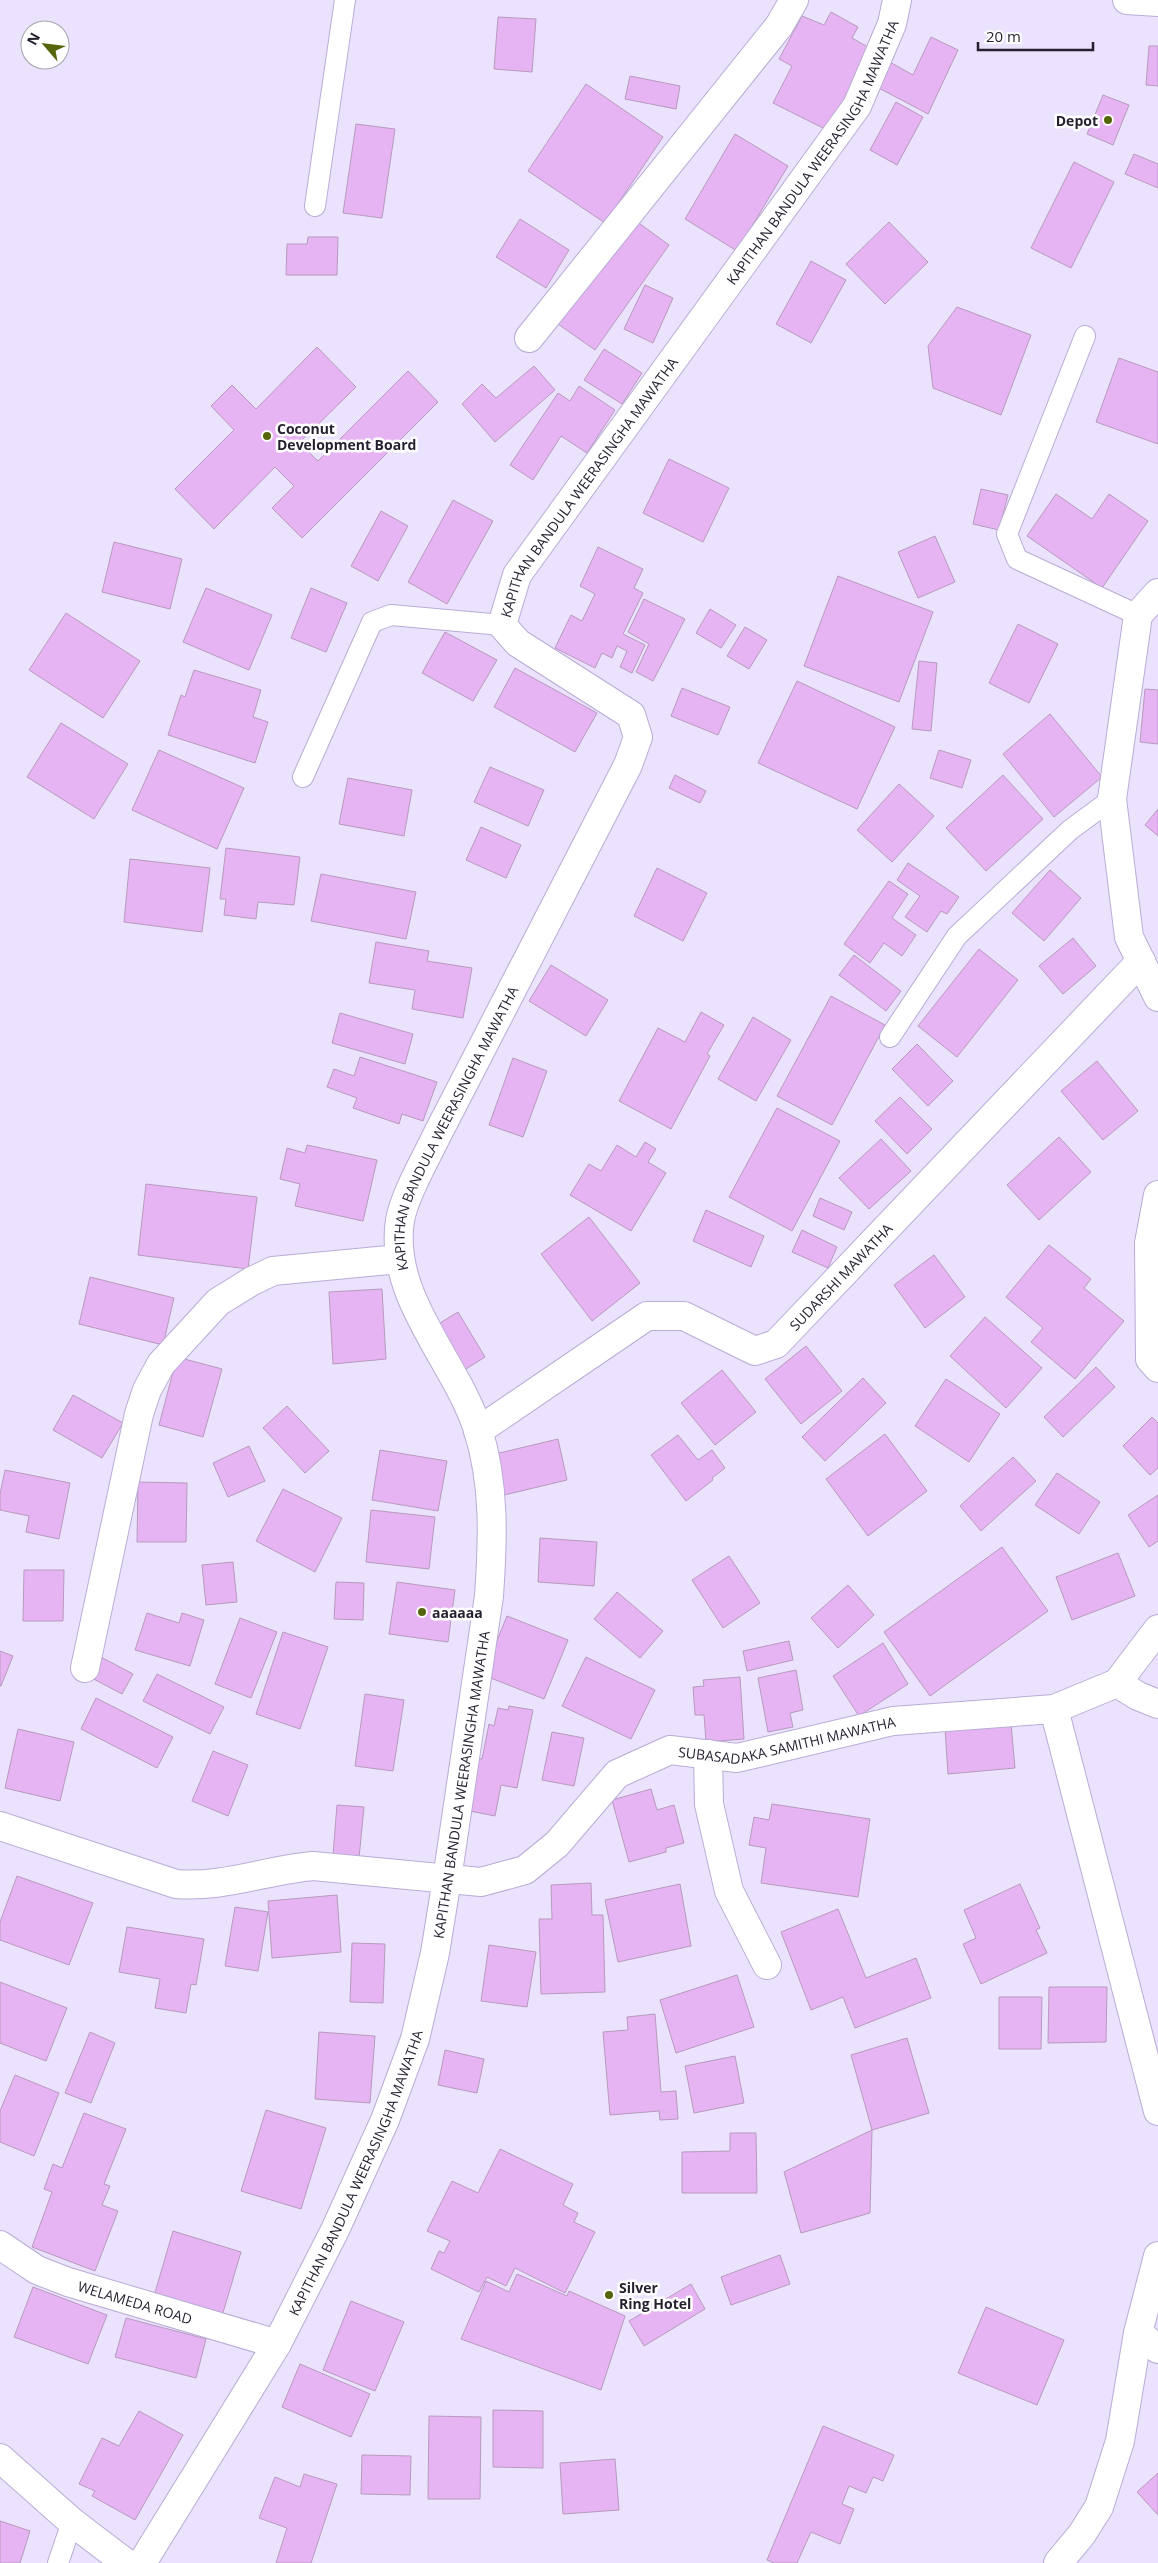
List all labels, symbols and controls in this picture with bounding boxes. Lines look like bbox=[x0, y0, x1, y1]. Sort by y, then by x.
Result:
street label: KAPITHAN BANDULA WEERASINGHA MAWATHA bbox=[721, 17, 902, 288]
north arrow bbox=[20, 20, 70, 70]
scale bar bbox=[978, 20, 1093, 52]
text: 20 m bbox=[986, 26, 1021, 46]
text: N bbox=[22, 29, 44, 48]
place label: Depot bbox=[1056, 111, 1098, 130]
marker: Depot bbox=[1102, 114, 1114, 126]
street label: KAPITHAN BANDULA WEERASINGHA MAWATHA bbox=[495, 353, 682, 620]
place label: Coconut Development Board bbox=[277, 419, 416, 454]
marker: Coconut Development Board bbox=[261, 430, 273, 442]
street label: KAPITHAN BANDULA WEERASINGHA MAWATHA bbox=[389, 982, 522, 1273]
street label: SUDARSHI MAWATHA bbox=[785, 1219, 896, 1334]
place label: aaaaaa bbox=[432, 1603, 483, 1622]
marker: aaaaaa bbox=[416, 1606, 428, 1618]
street label: KAPITHAN BANDULA WEERASINGHA MAWATHA bbox=[428, 1629, 493, 1940]
street label: SUBASADAKA SAMITHI MAWATHA bbox=[677, 1711, 897, 1768]
street label: KAPITHAN BANDULA WEERASINGHA MAWATHA bbox=[284, 2028, 426, 2319]
street label: WELAMEDA ROAD bbox=[76, 2276, 195, 2328]
place label: Silver Ring Hotel bbox=[619, 2278, 691, 2313]
marker: Silver Ring Hotel bbox=[603, 2289, 615, 2301]

